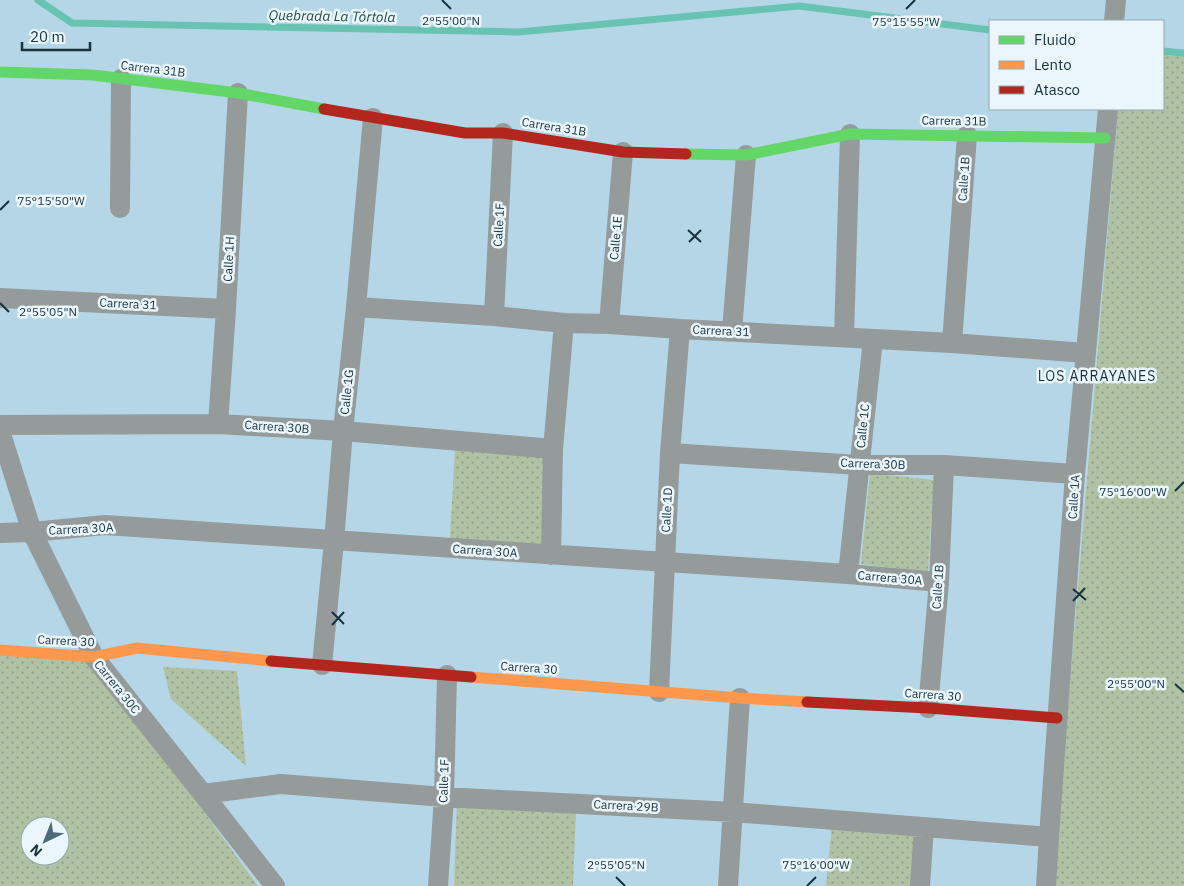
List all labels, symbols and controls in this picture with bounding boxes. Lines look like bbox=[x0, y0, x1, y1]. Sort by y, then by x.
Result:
water label: Quebrada La Tórtola bbox=[268, 6, 396, 26]
text: 2°55'00"N bbox=[422, 13, 480, 28]
text: 75°15'55"W bbox=[872, 14, 940, 29]
scale bar bbox=[22, 20, 90, 52]
legend bbox=[989, 20, 1164, 110]
text: 20 m bbox=[30, 27, 65, 46]
text: Fluido bbox=[1034, 30, 1076, 49]
text: Lento bbox=[1034, 55, 1072, 74]
street label: Carrera 31B bbox=[120, 57, 186, 80]
text: Atasco bbox=[1034, 80, 1080, 99]
street label: Carrera 31B bbox=[921, 112, 987, 129]
street label: Carrera 31B bbox=[521, 114, 588, 139]
street label: Calle 1B bbox=[954, 156, 973, 202]
text: 75°15'50"W bbox=[17, 193, 85, 208]
street label: Calle 1F bbox=[490, 202, 507, 247]
street label: Calle 1E bbox=[606, 215, 625, 261]
street label: Calle 1H bbox=[220, 236, 237, 282]
street label: Carrera 31 bbox=[99, 295, 157, 312]
text: 2°55'05"N bbox=[19, 304, 77, 319]
street label: Carrera 31 bbox=[692, 322, 750, 339]
district label: LOS ARRAYANES bbox=[1038, 367, 1156, 385]
street label: Calle 1G bbox=[337, 369, 356, 415]
street label: Calle 1C bbox=[853, 403, 872, 449]
street label: Carrera 30B bbox=[244, 417, 310, 436]
street label: Carrera 30B bbox=[840, 455, 906, 472]
street label: Calle 1A bbox=[1064, 474, 1083, 520]
text: 75°16'00"W bbox=[1099, 484, 1167, 499]
street label: Calle 1D bbox=[658, 487, 675, 533]
street label: Carrera 30A bbox=[48, 519, 114, 538]
street label: Carrera 30A bbox=[452, 541, 518, 560]
street label: Calle 1B bbox=[928, 564, 947, 610]
street label: Carrera 30A bbox=[857, 567, 923, 588]
street label: Carrera 30 bbox=[37, 632, 95, 649]
street label: Carrera 30C bbox=[91, 657, 144, 717]
street label: Carrera 30 bbox=[500, 658, 558, 677]
text: 2°55'00"N bbox=[1107, 676, 1165, 691]
street label: Carrera 30 bbox=[904, 685, 962, 704]
street label: Calle 1F bbox=[435, 759, 452, 803]
street label: Carrera 29B bbox=[593, 796, 659, 815]
north arrow bbox=[20, 816, 70, 866]
text: N bbox=[26, 840, 46, 861]
text: 2°55'05"N bbox=[587, 857, 645, 872]
text: 75°16'00"W bbox=[782, 857, 850, 872]

